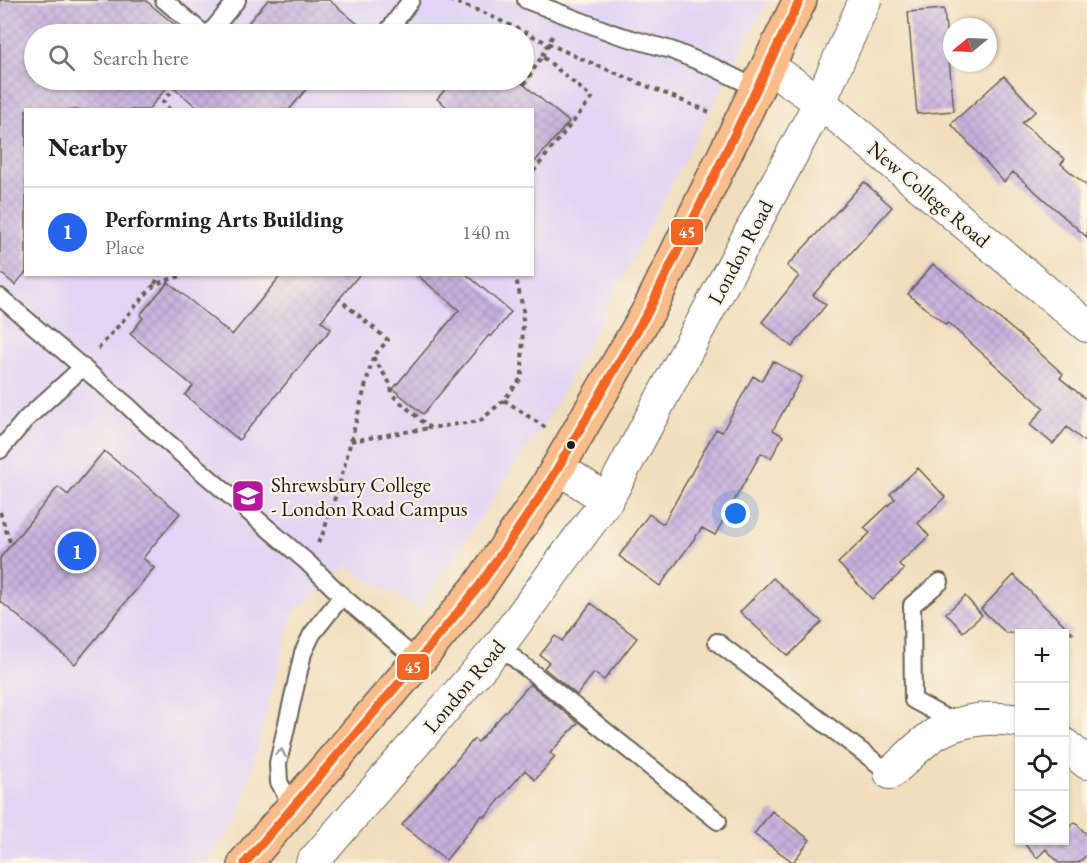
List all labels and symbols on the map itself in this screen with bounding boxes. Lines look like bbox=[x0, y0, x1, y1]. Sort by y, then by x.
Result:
north arrow bbox=[943, 18, 997, 72]
street label: New College Road bbox=[862, 135, 996, 253]
street label: London Road bbox=[701, 195, 779, 309]
line badge: 45 bbox=[670, 218, 704, 246]
text: 45 bbox=[679, 222, 695, 243]
unlabelled marker bbox=[565, 439, 577, 451]
place label: Shrewsbury College - London Road Campus bbox=[271, 471, 468, 522]
school or university icon: Shrewsbury College - London Road Campus bbox=[230, 478, 266, 514]
your location bbox=[721, 499, 750, 528]
pin: 1 bbox=[58, 528, 97, 574]
street label: London Road bbox=[417, 633, 511, 738]
line badge: 45 bbox=[396, 653, 430, 681]
text: 45 bbox=[405, 657, 421, 678]
one-way arrow bbox=[273, 748, 286, 758]

